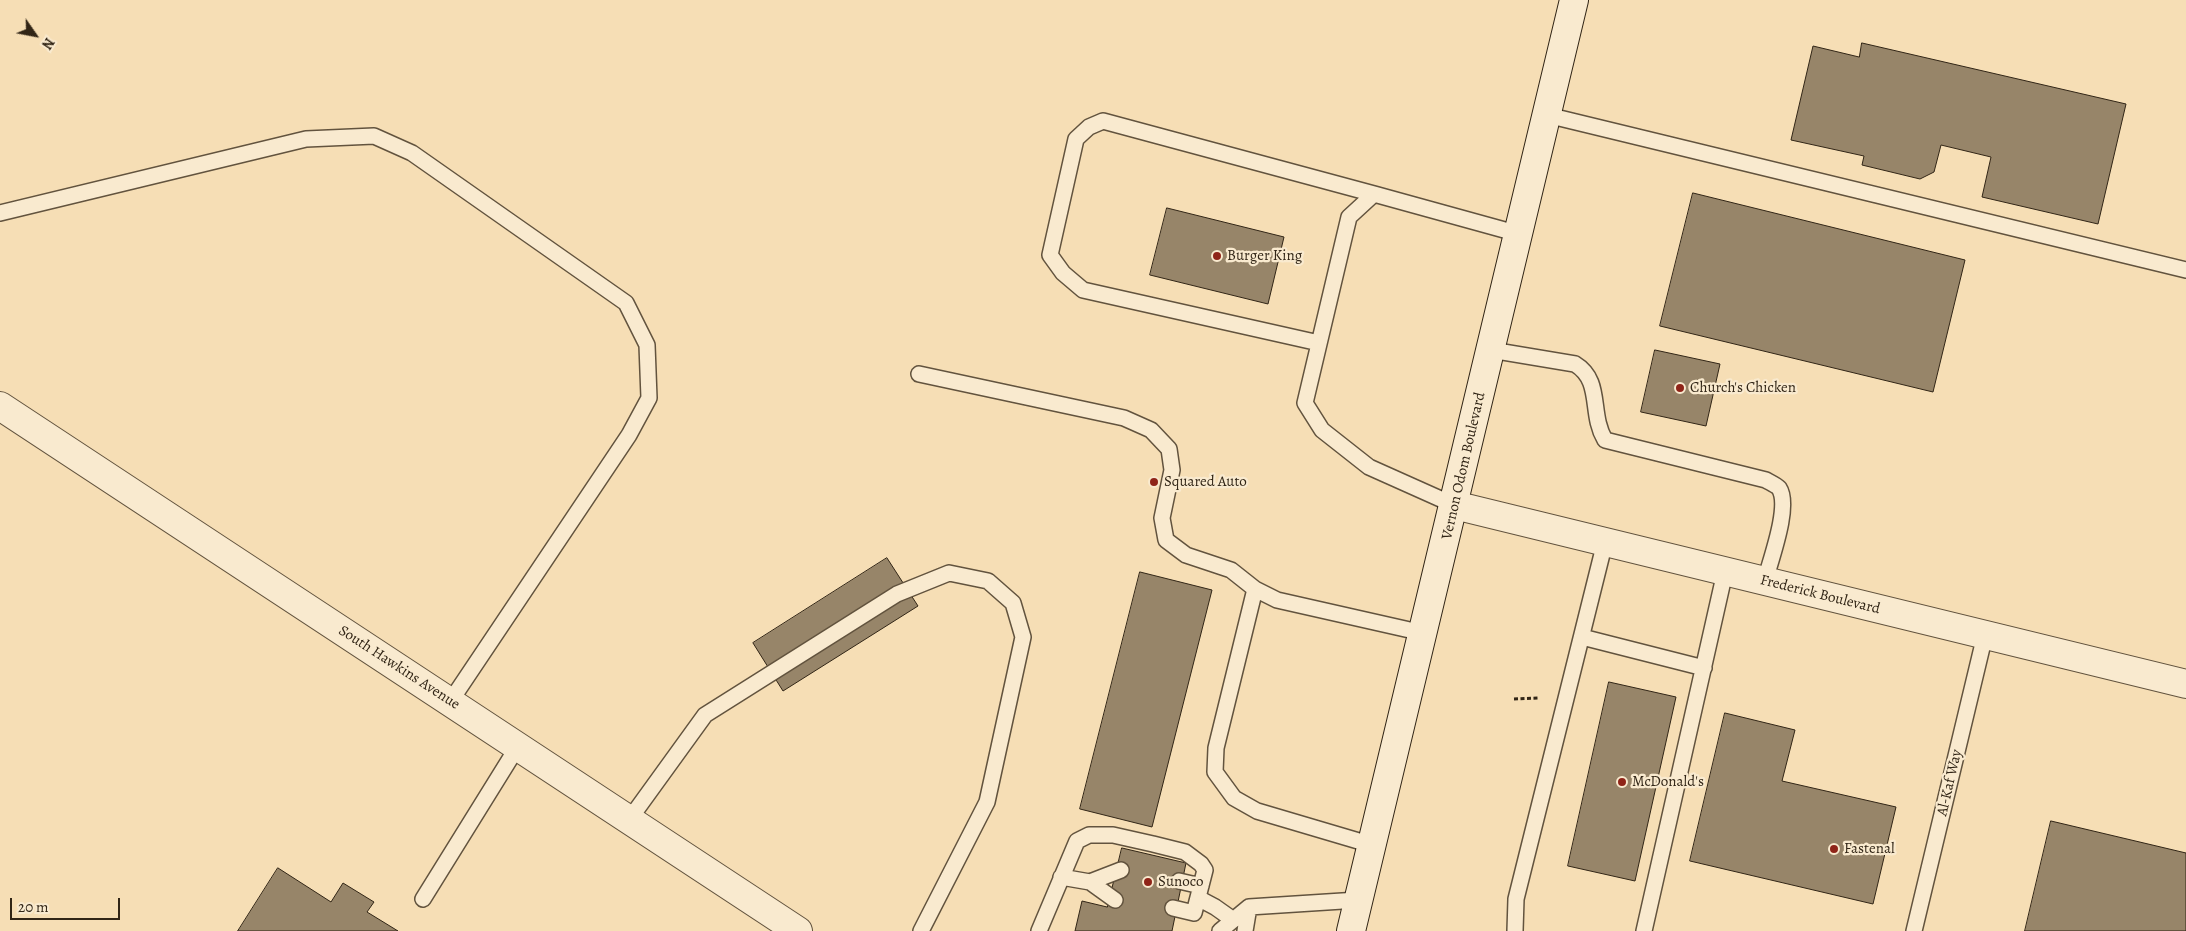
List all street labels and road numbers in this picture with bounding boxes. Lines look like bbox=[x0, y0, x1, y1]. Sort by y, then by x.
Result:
street label: Vernon Odom Boulevard bbox=[1438, 391, 1490, 541]
street label: Frederick Boulevard bbox=[1758, 571, 1882, 619]
street label: South Hawkins Avenue bbox=[335, 622, 463, 714]
street label: Al-Kaf Way bbox=[1934, 748, 1966, 818]

